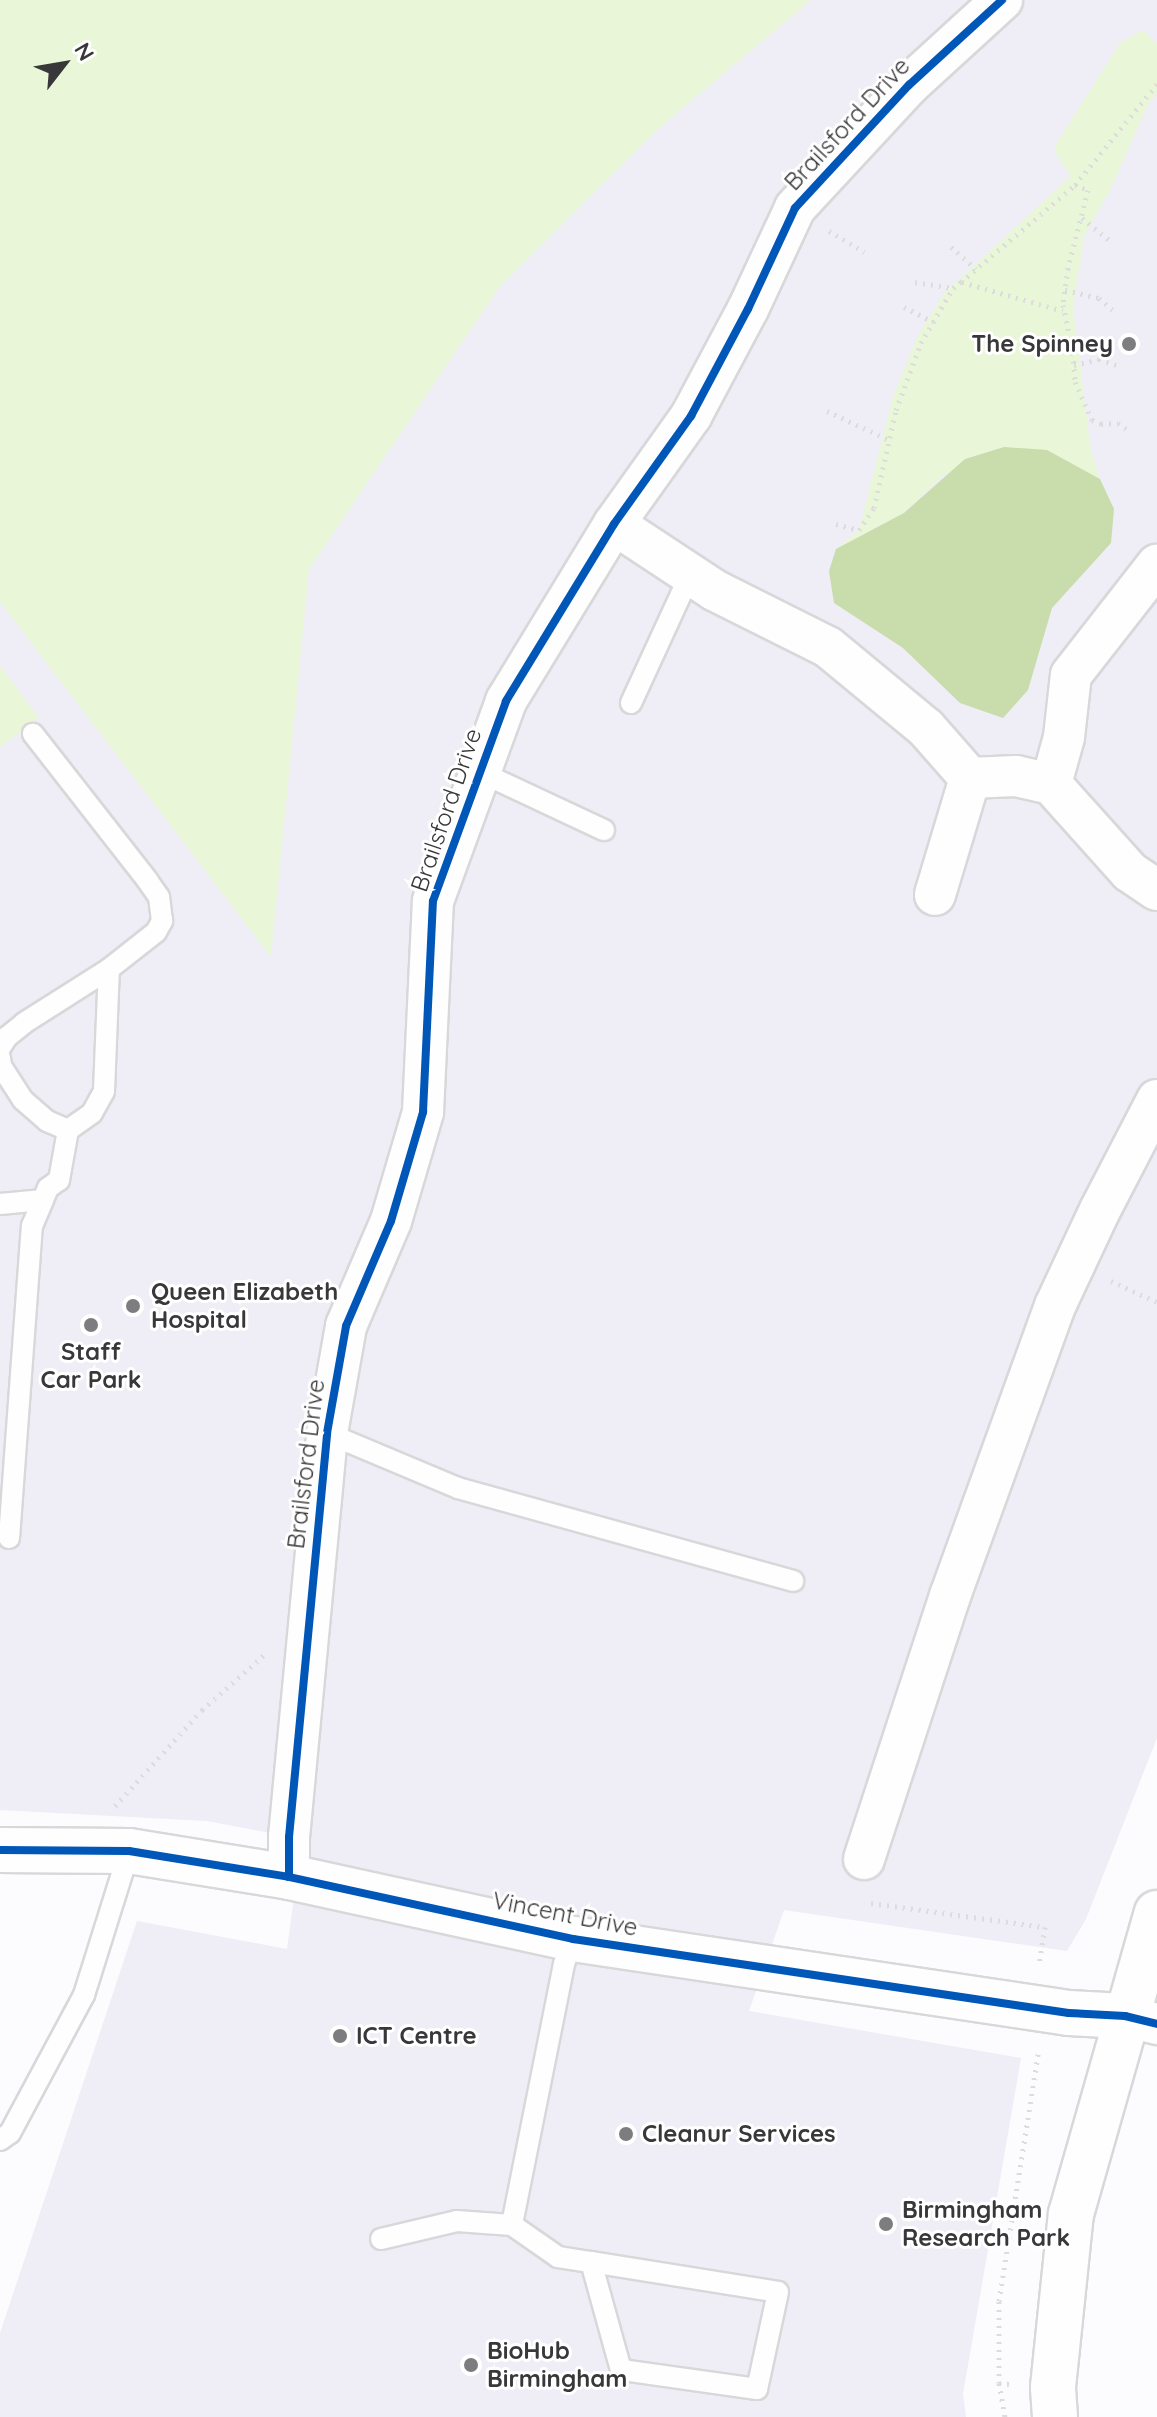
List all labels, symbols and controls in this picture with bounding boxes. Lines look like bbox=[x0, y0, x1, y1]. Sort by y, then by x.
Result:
north arrow bbox=[24, 24, 104, 104]
text: N bbox=[68, 37, 101, 66]
street label: Brailsford Drive bbox=[778, 52, 916, 196]
place label: The Spinney bbox=[971, 330, 1113, 358]
marker: The Spinney bbox=[1120, 335, 1138, 353]
street label: Brailsford Drive bbox=[405, 725, 487, 895]
place label: Queen Elizabeth Hospital bbox=[151, 1278, 338, 1334]
marker: Queen Elizabeth Hospital bbox=[122, 1295, 144, 1317]
marker: Staff Car Park bbox=[82, 1316, 100, 1334]
place label: Staff Car Park bbox=[41, 1338, 141, 1394]
street label: Brailsford Drive bbox=[281, 1377, 331, 1551]
street label: Vincent Drive bbox=[490, 1886, 640, 1942]
place label: ICT Centre bbox=[356, 2022, 477, 2050]
marker: ICT Centre bbox=[331, 2027, 349, 2045]
place label: Cleanur Services bbox=[642, 2120, 836, 2148]
marker: Cleanur Services bbox=[617, 2125, 635, 2143]
place label: Birmingham Research Park bbox=[902, 2196, 1070, 2252]
marker: Birmingham Research Park bbox=[877, 2215, 895, 2233]
place label: BioHub Birmingham bbox=[487, 2337, 627, 2393]
marker: BioHub Birmingham bbox=[462, 2356, 480, 2374]

